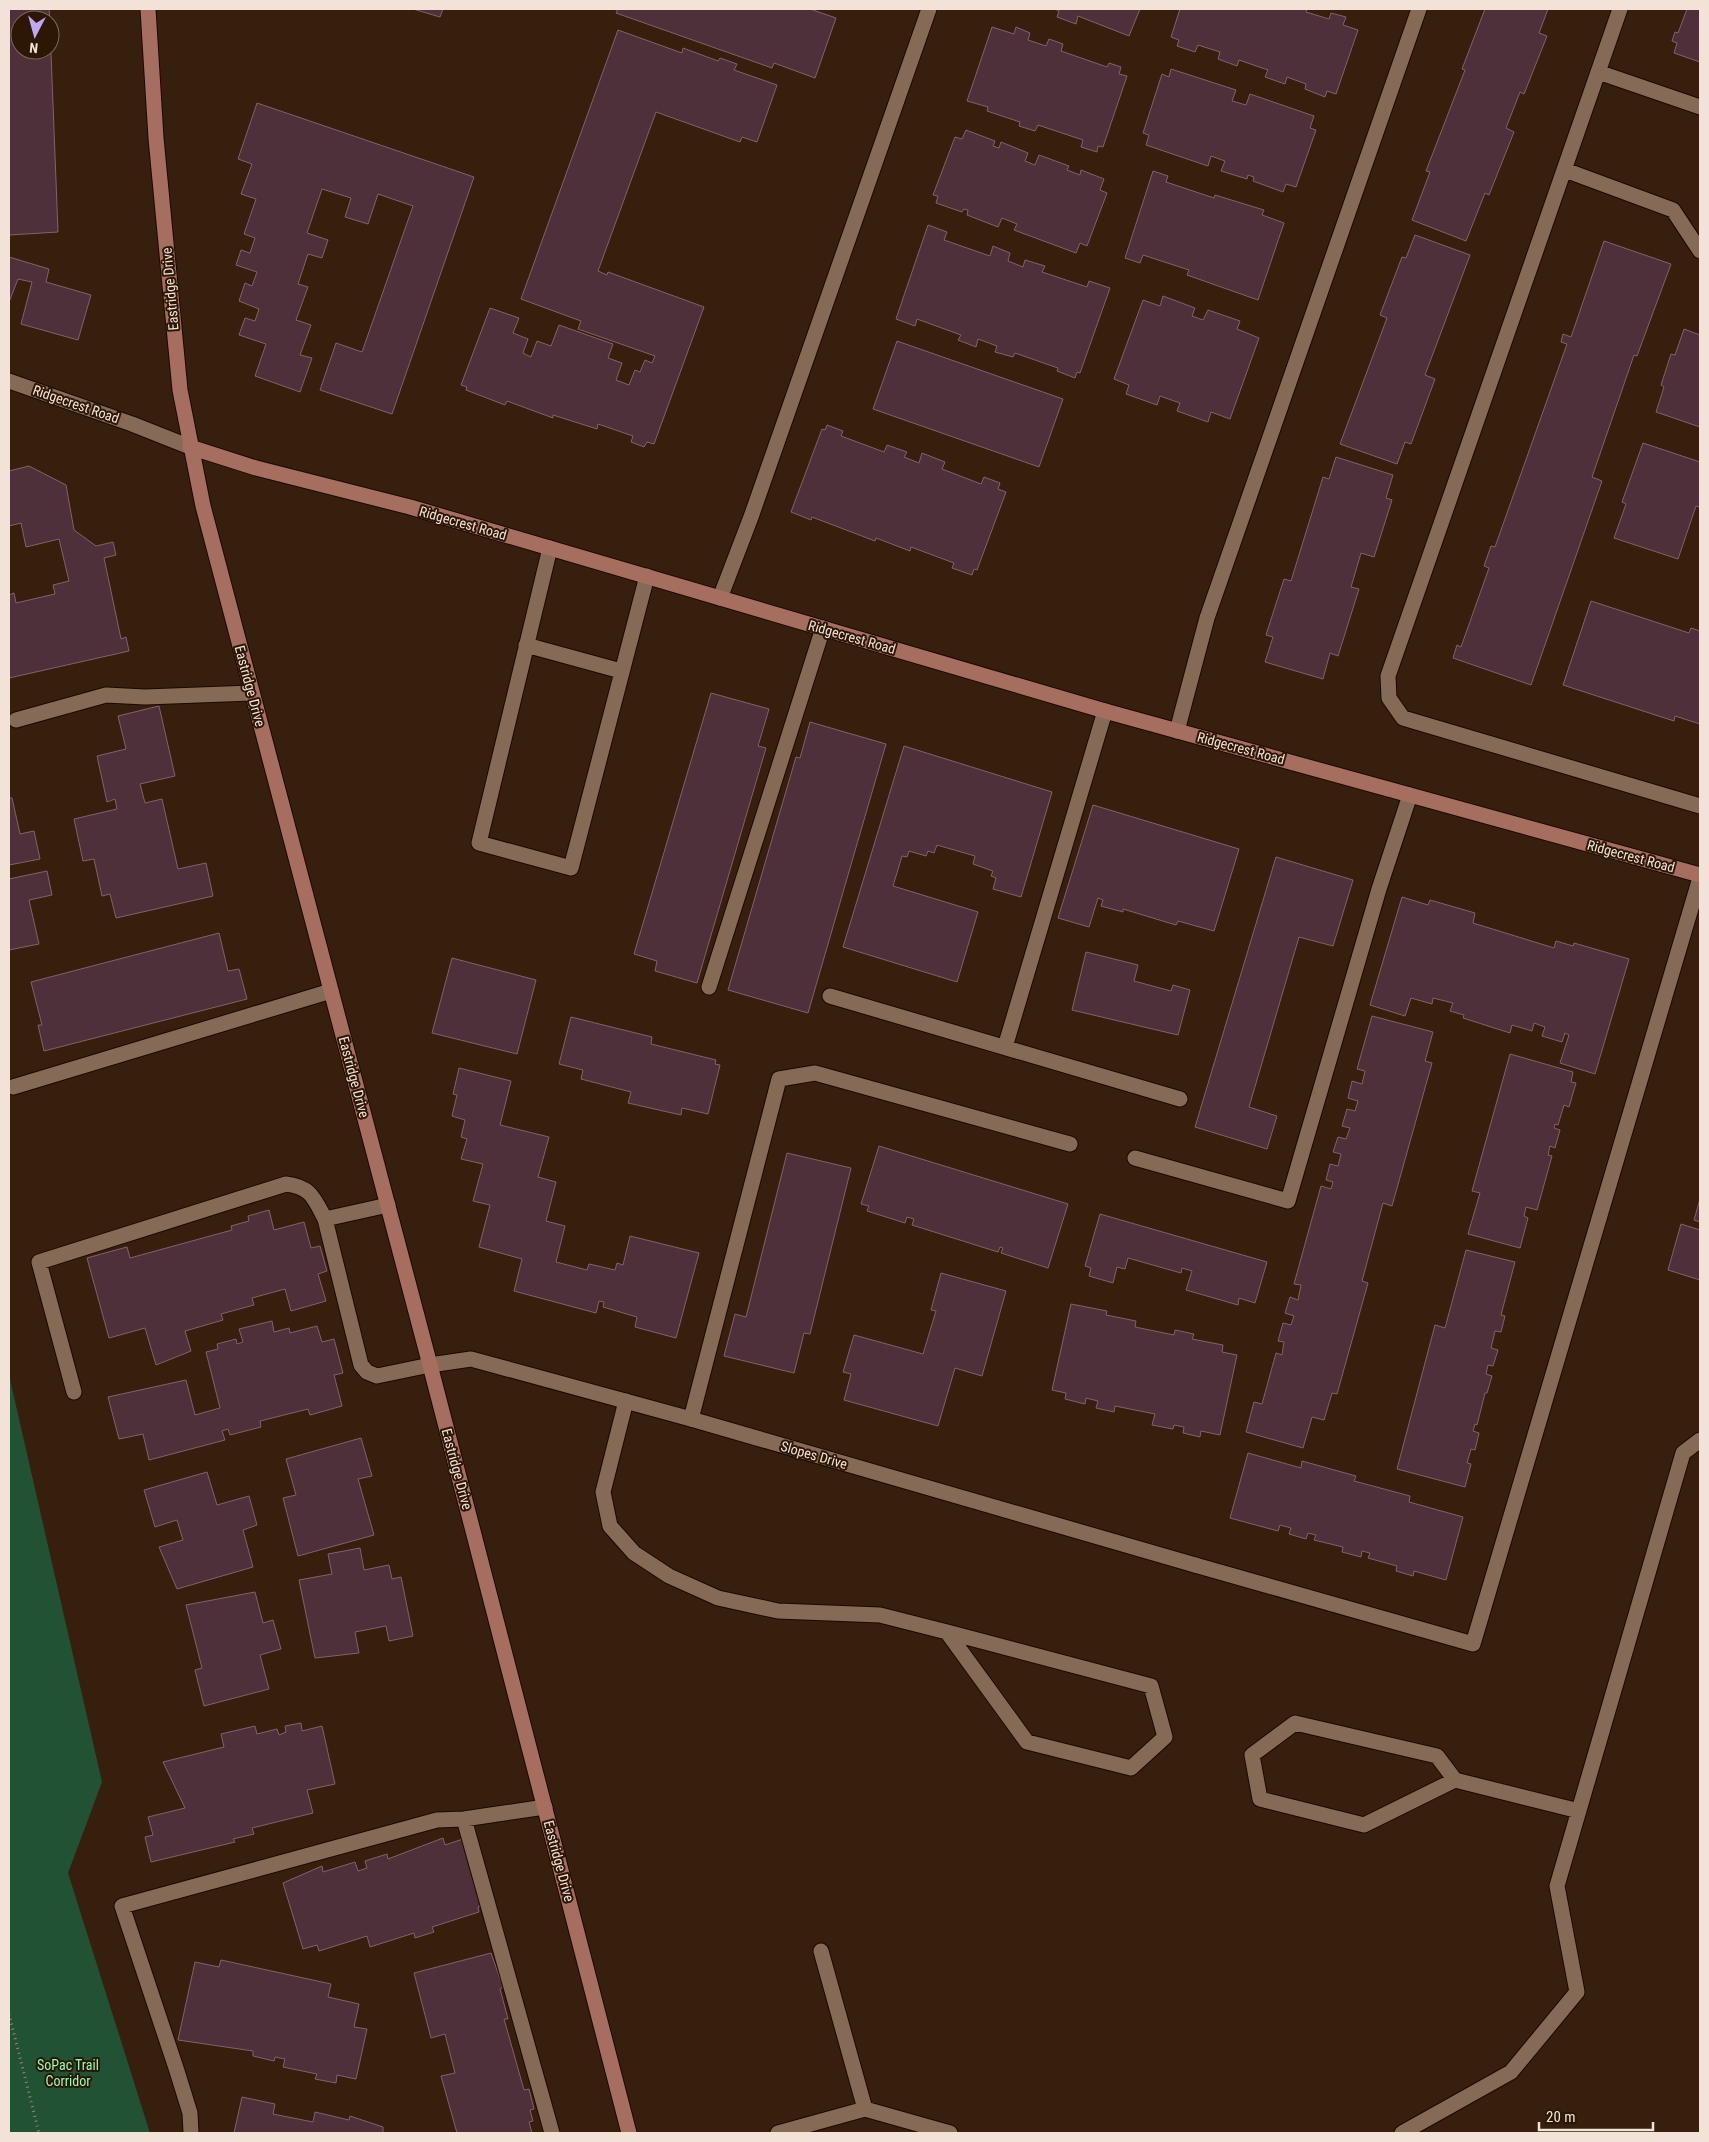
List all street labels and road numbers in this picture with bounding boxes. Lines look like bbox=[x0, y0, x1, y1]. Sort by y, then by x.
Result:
street label: Eastridge Drive bbox=[158, 246, 182, 331]
street label: Ridgecrest Road bbox=[31, 382, 121, 426]
street label: Ridgecrest Road bbox=[418, 503, 508, 543]
street label: Ridgecrest Road bbox=[807, 617, 897, 657]
street label: Eastridge Drive bbox=[232, 644, 269, 729]
street label: Ridgecrest Road bbox=[1195, 729, 1287, 767]
street label: Ridgecrest Road bbox=[1585, 837, 1677, 875]
street label: Eastridge Drive bbox=[336, 1035, 373, 1120]
street label: Eastridge Drive bbox=[439, 1427, 476, 1512]
street label: Slopes Drive bbox=[779, 1438, 850, 1472]
street label: Eastridge Drive bbox=[541, 1819, 578, 1904]

